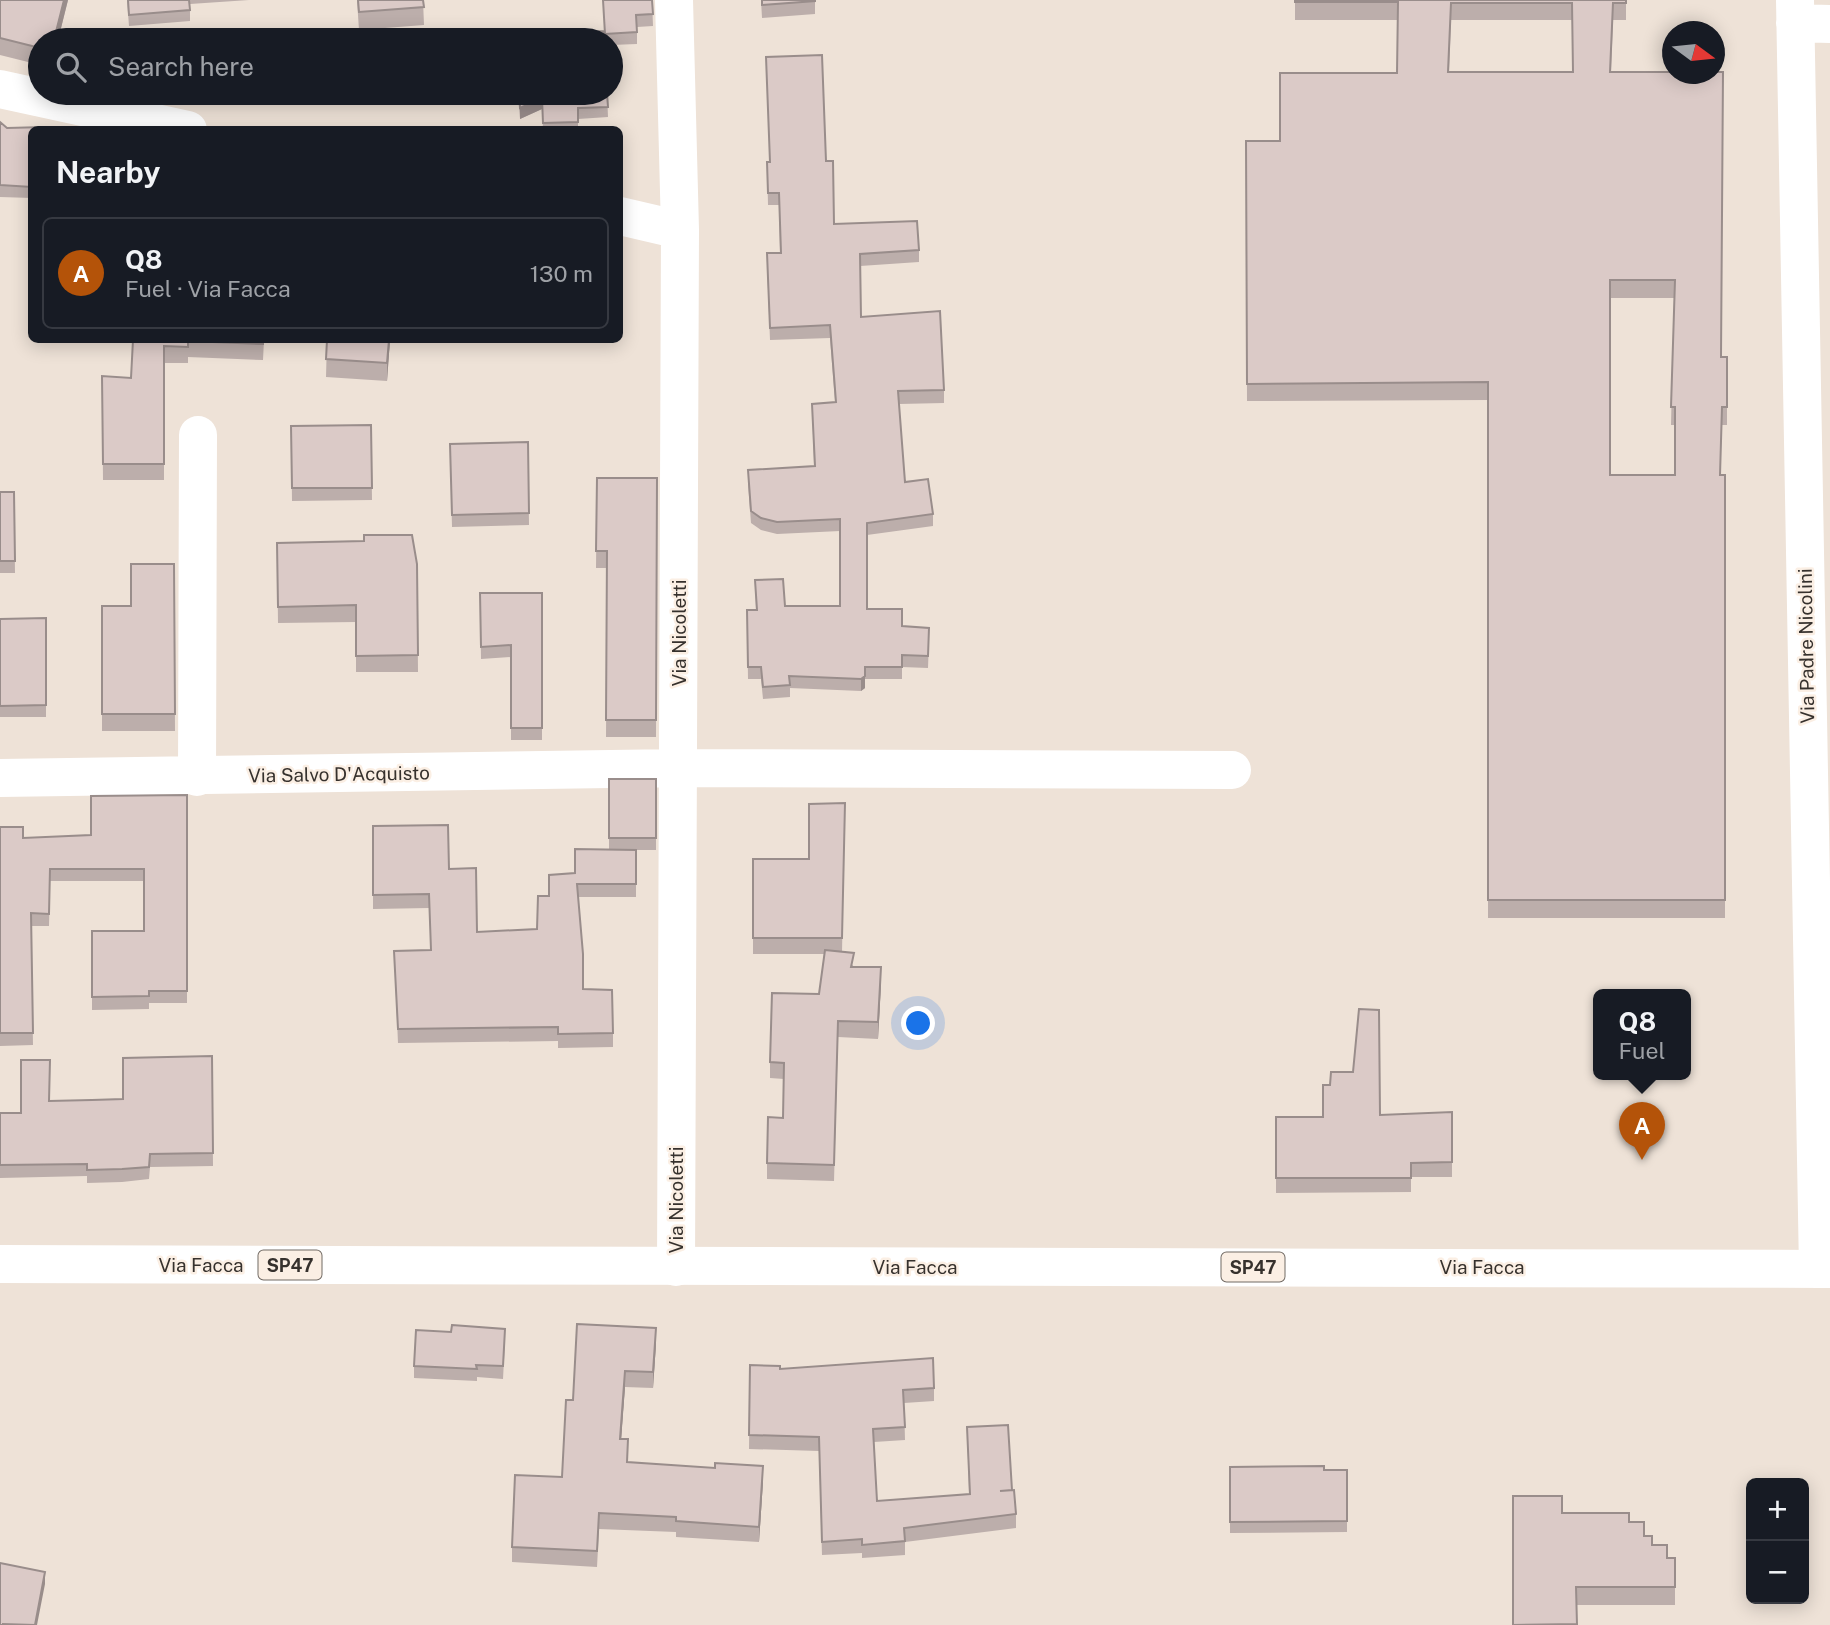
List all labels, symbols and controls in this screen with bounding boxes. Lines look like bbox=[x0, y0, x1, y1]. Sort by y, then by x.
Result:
north arrow bbox=[1662, 21, 1725, 84]
search box bbox=[28, 28, 623, 105]
icon: search bbox=[52, 48, 90, 86]
text: Search here bbox=[108, 51, 254, 82]
text: Nearby bbox=[56, 154, 160, 190]
text: Q8 bbox=[125, 244, 163, 275]
text: A bbox=[73, 260, 89, 287]
text: 130 m bbox=[530, 260, 593, 287]
text: Fuel · Via Facca bbox=[125, 275, 291, 302]
street label: Via Padre Nicolini bbox=[1794, 568, 1818, 724]
street label: Via Nicoletti bbox=[668, 580, 690, 686]
street label: Via Salvo D'Acquisto bbox=[248, 761, 430, 787]
popup bbox=[1593, 989, 1691, 1080]
your location bbox=[901, 1006, 935, 1040]
text: Q8 bbox=[1619, 1006, 1656, 1037]
text: Fuel bbox=[1619, 1037, 1665, 1064]
pin: A bbox=[1619, 1102, 1665, 1160]
street label: Via Nicoletti bbox=[665, 1147, 687, 1253]
road number: SP47 bbox=[258, 1250, 322, 1280]
road number: SP47 bbox=[1222, 1252, 1284, 1282]
street label: Via Facca bbox=[158, 1254, 244, 1276]
street label: Via Facca bbox=[872, 1256, 958, 1278]
street label: Via Facca bbox=[1439, 1256, 1525, 1278]
map controls bbox=[1746, 1478, 1809, 1604]
button: + bbox=[1746, 1478, 1809, 1541]
button: − bbox=[1746, 1541, 1809, 1604]

